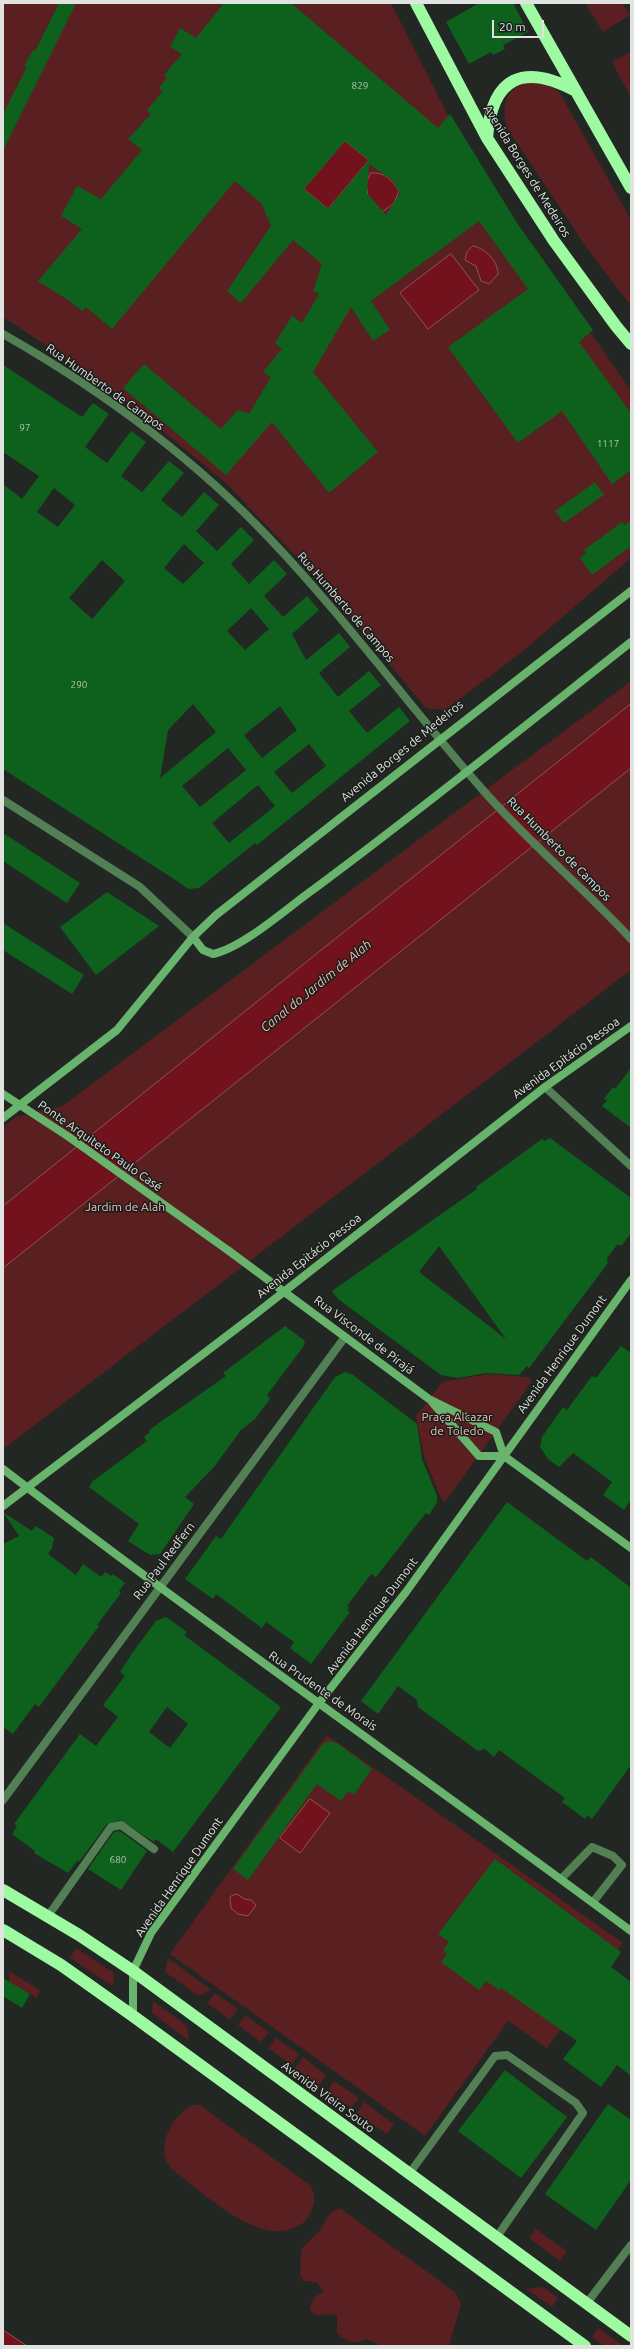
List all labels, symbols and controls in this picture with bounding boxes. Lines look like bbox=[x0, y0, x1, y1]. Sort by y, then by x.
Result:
scale bar bbox=[494, 12, 546, 38]
text: 20 m bbox=[499, 20, 526, 33]
house number: 829 bbox=[352, 80, 368, 92]
street label: Avenida Borges de Medeiros bbox=[480, 102, 574, 240]
street label: Rua Humberto de Campos bbox=[43, 341, 167, 433]
house number: 97 bbox=[19, 422, 31, 434]
house number: 1117 bbox=[597, 438, 619, 450]
street label: Rua Humberto de Campos bbox=[294, 549, 398, 665]
house number: 290 bbox=[71, 679, 87, 691]
street label: Avenida Borges de Medeiros bbox=[338, 697, 466, 805]
street label: Rua Humberto de Campos bbox=[504, 794, 614, 904]
water label: Canal do Jardim de Alah bbox=[257, 936, 375, 1036]
street label: Avenida Epitácio Pessoa bbox=[510, 1014, 622, 1102]
street label: Ponte Arquiteto Paulo Casé bbox=[35, 1098, 165, 1194]
park label: Jardim de Alah bbox=[85, 1200, 165, 1214]
street label: Avenida Epitácio Pessoa bbox=[254, 1211, 364, 1301]
street label: Avenida Henrique Dumont bbox=[514, 1292, 610, 1416]
street label: Rua Visconde de Pirajá bbox=[311, 1293, 417, 1377]
park label: Praça Alcazar de Toledo bbox=[421, 1410, 493, 1438]
street label: Rua Paul Redfern bbox=[130, 1520, 198, 1602]
street label: Avenida Henrique Dumont bbox=[323, 1555, 421, 1677]
street label: Rua Prudente de Morais bbox=[266, 1648, 380, 1734]
street label: Avenida Henrique Dumont bbox=[132, 1814, 226, 1940]
house number: 680 bbox=[110, 1854, 126, 1866]
street label: Avenida Vieira Souto bbox=[279, 2058, 377, 2136]

